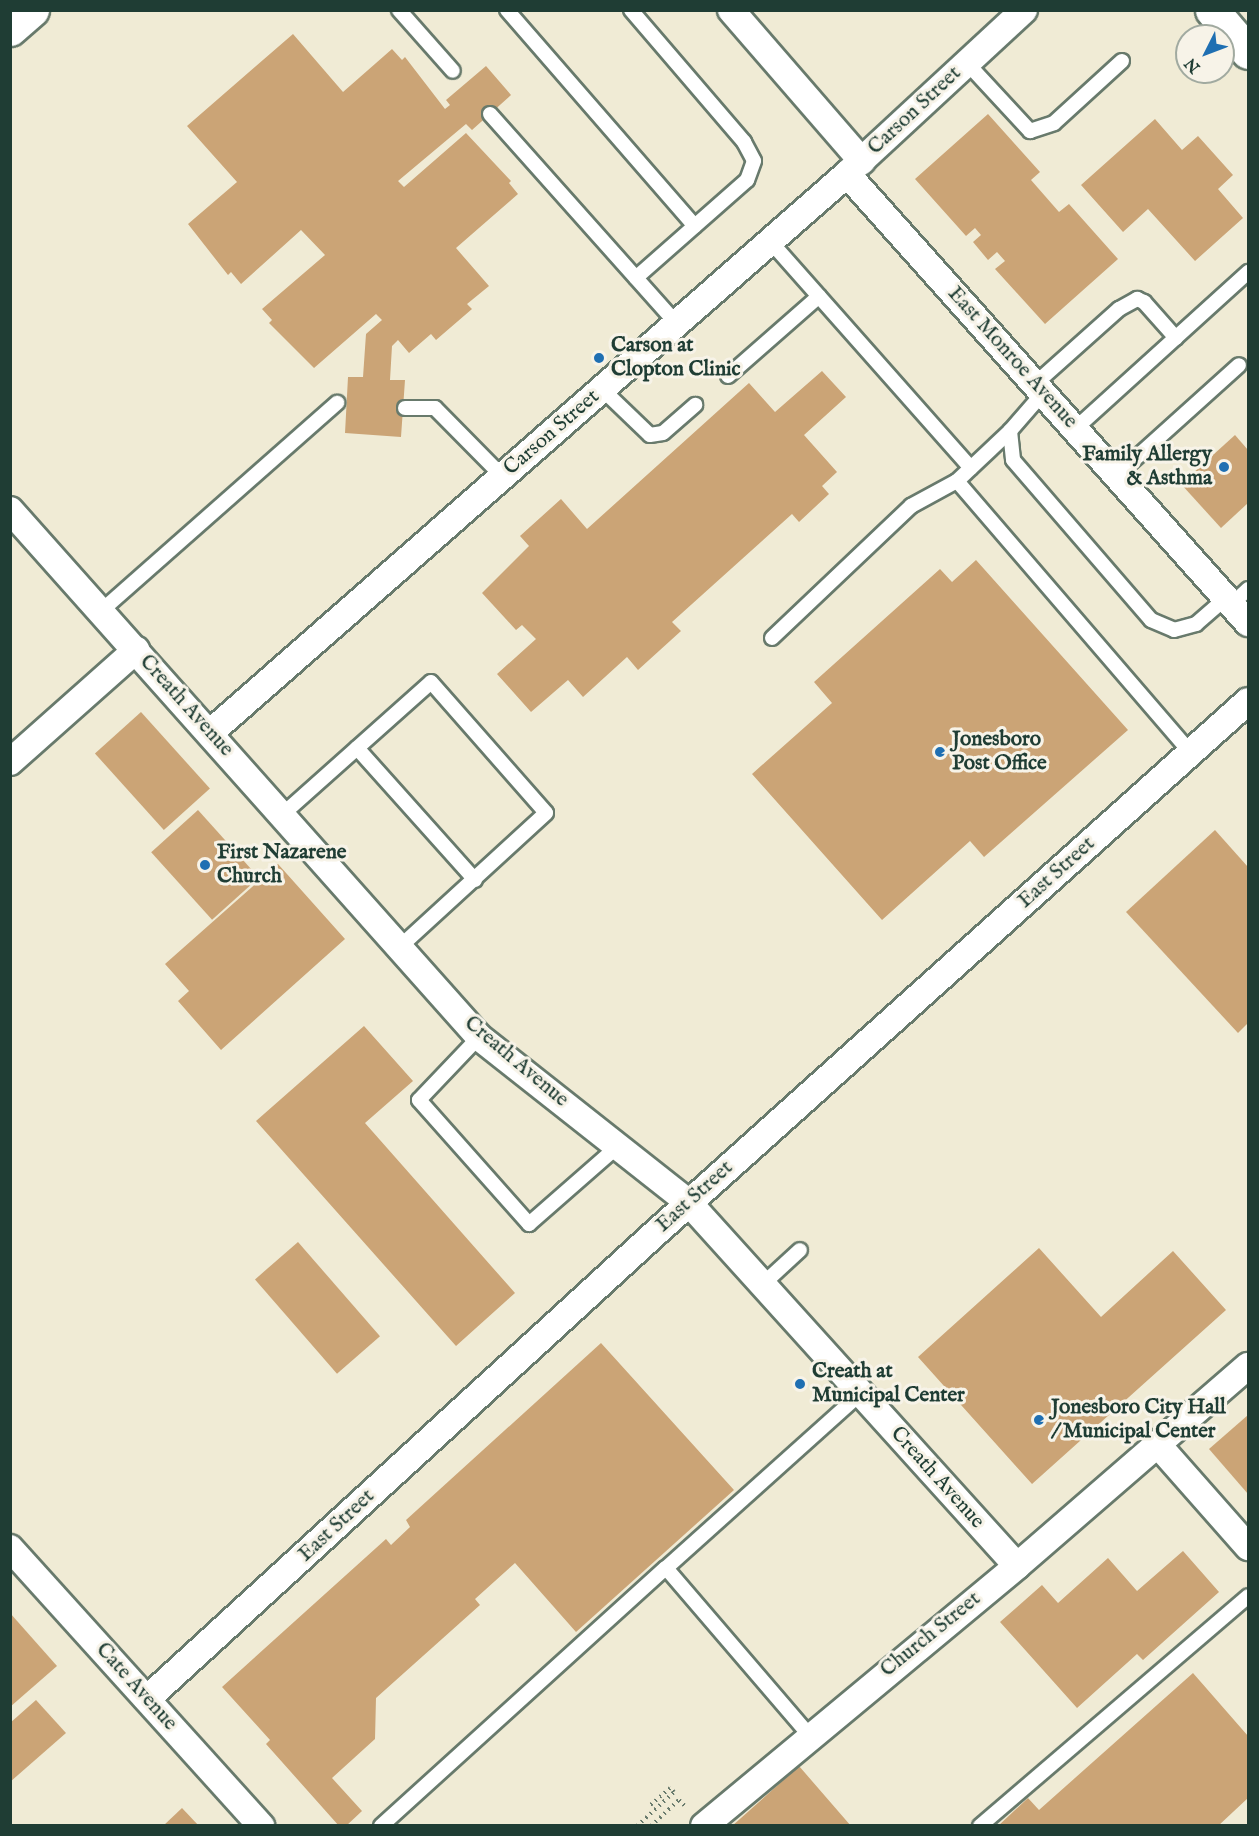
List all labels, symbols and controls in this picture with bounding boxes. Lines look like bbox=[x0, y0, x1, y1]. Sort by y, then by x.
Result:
north arrow bbox=[1175, 24, 1235, 84]
text: N bbox=[1181, 53, 1205, 77]
street label: Carson Street bbox=[863, 61, 967, 161]
street label: East Monroe Avenue bbox=[942, 282, 1082, 434]
place label: Carson at Clopton Clinic bbox=[611, 333, 741, 383]
marker: Carson at Clopton Clinic bbox=[592, 351, 606, 365]
street label: Carson Street bbox=[499, 385, 605, 481]
place label: Family Allergy & Asthma bbox=[1082, 442, 1212, 492]
marker: Family Allergy & Asthma bbox=[1217, 460, 1231, 474]
street label: Creath Avenue bbox=[134, 650, 238, 762]
place label: Jonesboro Post Office bbox=[952, 727, 1047, 777]
marker: Jonesboro Post Office bbox=[933, 745, 947, 759]
street label: East Street bbox=[1013, 832, 1101, 914]
place label: First Nazarene Church bbox=[217, 840, 346, 890]
marker: First Nazarene Church bbox=[198, 858, 212, 872]
street label: Creath Avenue bbox=[459, 1011, 573, 1113]
street label: East Street bbox=[651, 1156, 739, 1238]
place label: Creath at Municipal Center bbox=[812, 1359, 965, 1409]
marker: Creath at Municipal Center bbox=[793, 1377, 807, 1391]
place label: Jonesboro City Hall / Municipal Center bbox=[1051, 1395, 1226, 1445]
marker: Jonesboro City Hall / Municipal Center bbox=[1032, 1413, 1046, 1427]
street label: Creath Avenue bbox=[885, 1422, 989, 1534]
street label: East Street bbox=[294, 1484, 380, 1568]
street label: Church Street bbox=[876, 1587, 986, 1683]
street label: Cate Avenue bbox=[90, 1638, 182, 1736]

